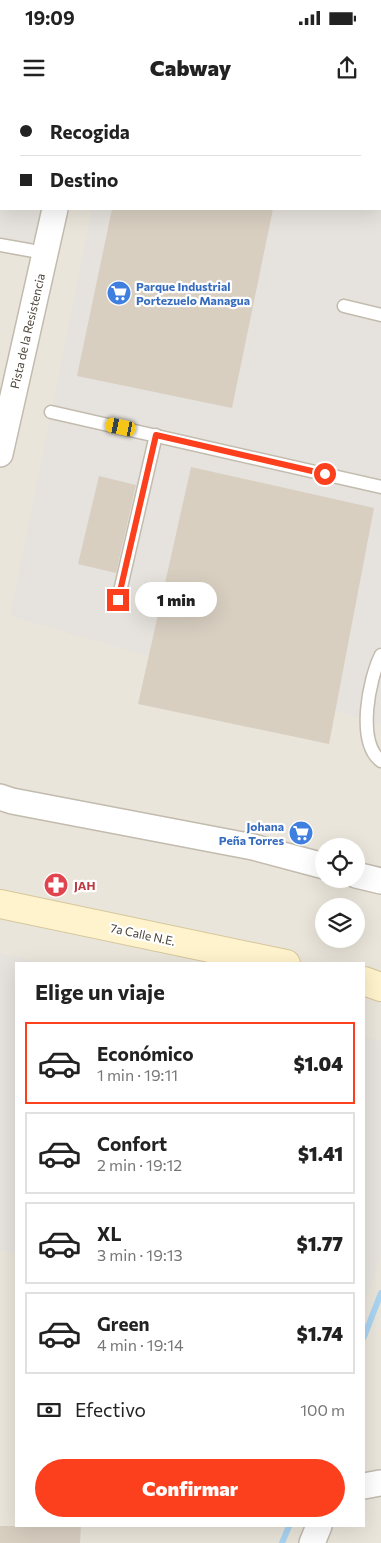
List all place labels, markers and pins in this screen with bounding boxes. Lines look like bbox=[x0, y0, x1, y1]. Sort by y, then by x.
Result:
place label: Parque Industrial Portezuelo Managua bbox=[136, 279, 250, 307]
supermarket icon: Parque Industrial Portezuelo Managua bbox=[106, 280, 132, 306]
place label: Johana Peña Torres bbox=[219, 819, 284, 847]
supermarket icon: Johana Peña Torres bbox=[288, 820, 314, 846]
pharmacy icon: JAH bbox=[43, 872, 69, 898]
place label: JAH bbox=[74, 878, 95, 893]

